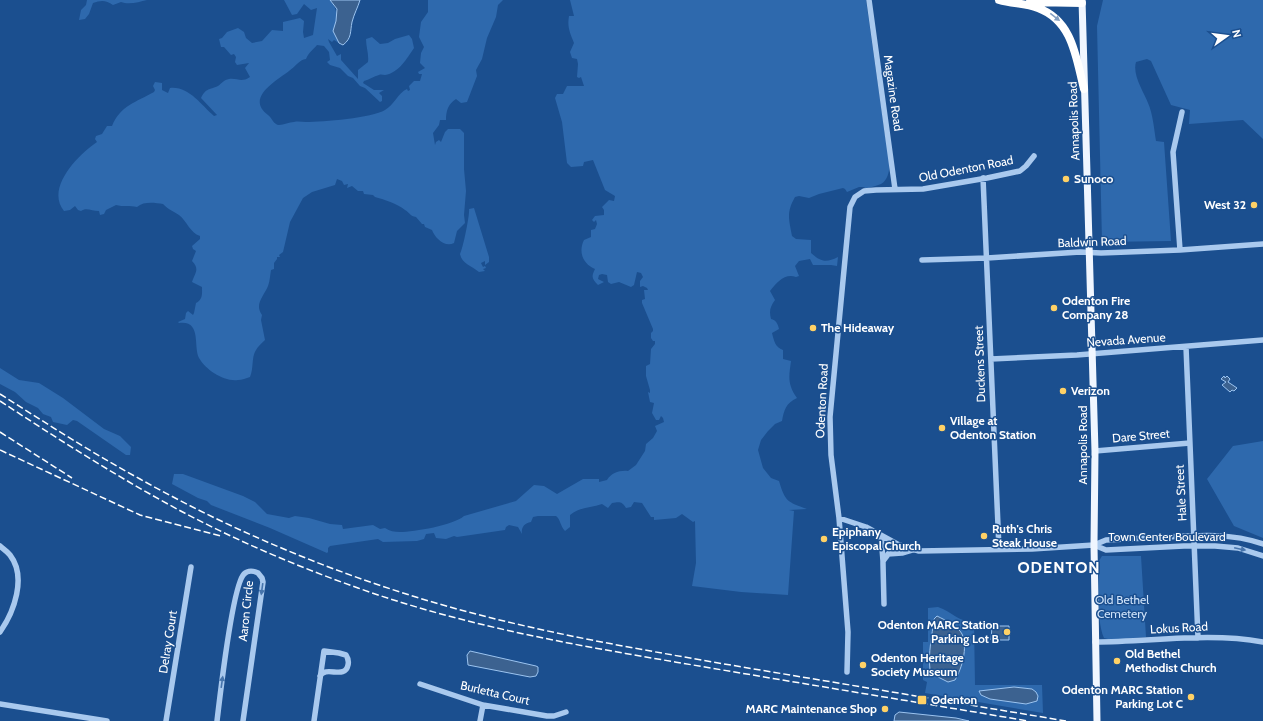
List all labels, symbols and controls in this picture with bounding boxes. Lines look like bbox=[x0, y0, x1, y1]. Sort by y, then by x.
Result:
one-way arrow bbox=[1049, 13, 1060, 22]
north arrow bbox=[1207, 16, 1247, 56]
text: N bbox=[1229, 28, 1244, 39]
street label: Magazine Road bbox=[881, 54, 906, 132]
street label: Annapolis Road bbox=[1065, 81, 1082, 161]
street label: Old Odenton Road bbox=[917, 152, 1014, 185]
place label: Sunoco bbox=[1074, 171, 1113, 186]
marker: Sunoco bbox=[1061, 174, 1071, 184]
place label: West 32 bbox=[1204, 197, 1246, 212]
marker: West 32 bbox=[1249, 200, 1259, 210]
street label: Baldwin Road bbox=[1057, 233, 1127, 250]
place label: Odenton Fire Company 28 bbox=[1062, 293, 1130, 322]
marker: Odenton Fire Company 28 bbox=[1049, 303, 1059, 313]
place label: The Hideaway bbox=[821, 320, 895, 335]
marker: The Hideaway bbox=[808, 323, 818, 333]
street label: Duckens Street bbox=[971, 325, 988, 403]
street label: Nevada Avenue bbox=[1086, 329, 1166, 350]
street label: Odenton Road bbox=[812, 363, 831, 439]
place label: Verizon bbox=[1071, 383, 1110, 398]
marker: Verizon bbox=[1058, 386, 1068, 396]
street label: Annapolis Road bbox=[1075, 406, 1090, 484]
place label: Village at Odenton Station bbox=[950, 413, 1036, 442]
marker: Village at Odenton Station bbox=[937, 423, 947, 433]
street label: Dare Street bbox=[1112, 426, 1170, 445]
street label: Hale Street bbox=[1172, 464, 1189, 522]
place label: Ruth's Chris Steak House bbox=[992, 521, 1057, 550]
place label: Epiphany Episcopal Church bbox=[832, 524, 921, 553]
street label: Town Center Boulevard bbox=[1108, 529, 1226, 544]
marker: Ruth's Chris Steak House bbox=[979, 531, 989, 541]
marker: Epiphany Episcopal Church bbox=[819, 534, 829, 544]
one-way arrow bbox=[1233, 547, 1246, 553]
district label: ODENTON bbox=[1017, 558, 1101, 577]
street label: Aaron Circle bbox=[235, 580, 256, 642]
one-way arrow bbox=[259, 583, 265, 595]
park label: Old Bethel Cemetery bbox=[1095, 592, 1149, 621]
street label: Delray Court bbox=[155, 609, 180, 674]
place label: Odenton MARC Station Parking Lot B bbox=[878, 617, 999, 646]
street label: Lokus Road bbox=[1150, 618, 1208, 637]
marker: Odenton MARC Station Parking Lot B bbox=[1002, 627, 1012, 637]
place label: Old Bethel Methodist Church bbox=[1125, 646, 1217, 675]
place label: Odenton Heritage Society Museum bbox=[871, 650, 964, 679]
marker: Old Bethel Methodist Church bbox=[1112, 656, 1122, 666]
marker: Odenton Heritage Society Museum bbox=[858, 660, 868, 670]
one-way arrow bbox=[219, 676, 225, 688]
street label: Burletta Court bbox=[459, 677, 531, 708]
place label: Odenton MARC Station Parking Lot C bbox=[1062, 682, 1183, 711]
place label: Odenton bbox=[931, 692, 977, 707]
marker: Odenton MARC Station Parking Lot C bbox=[1186, 692, 1196, 702]
marker: Odenton bbox=[916, 694, 928, 706]
place label: MARC Maintenance Shop bbox=[746, 701, 877, 716]
marker: MARC Maintenance Shop bbox=[880, 704, 890, 714]

